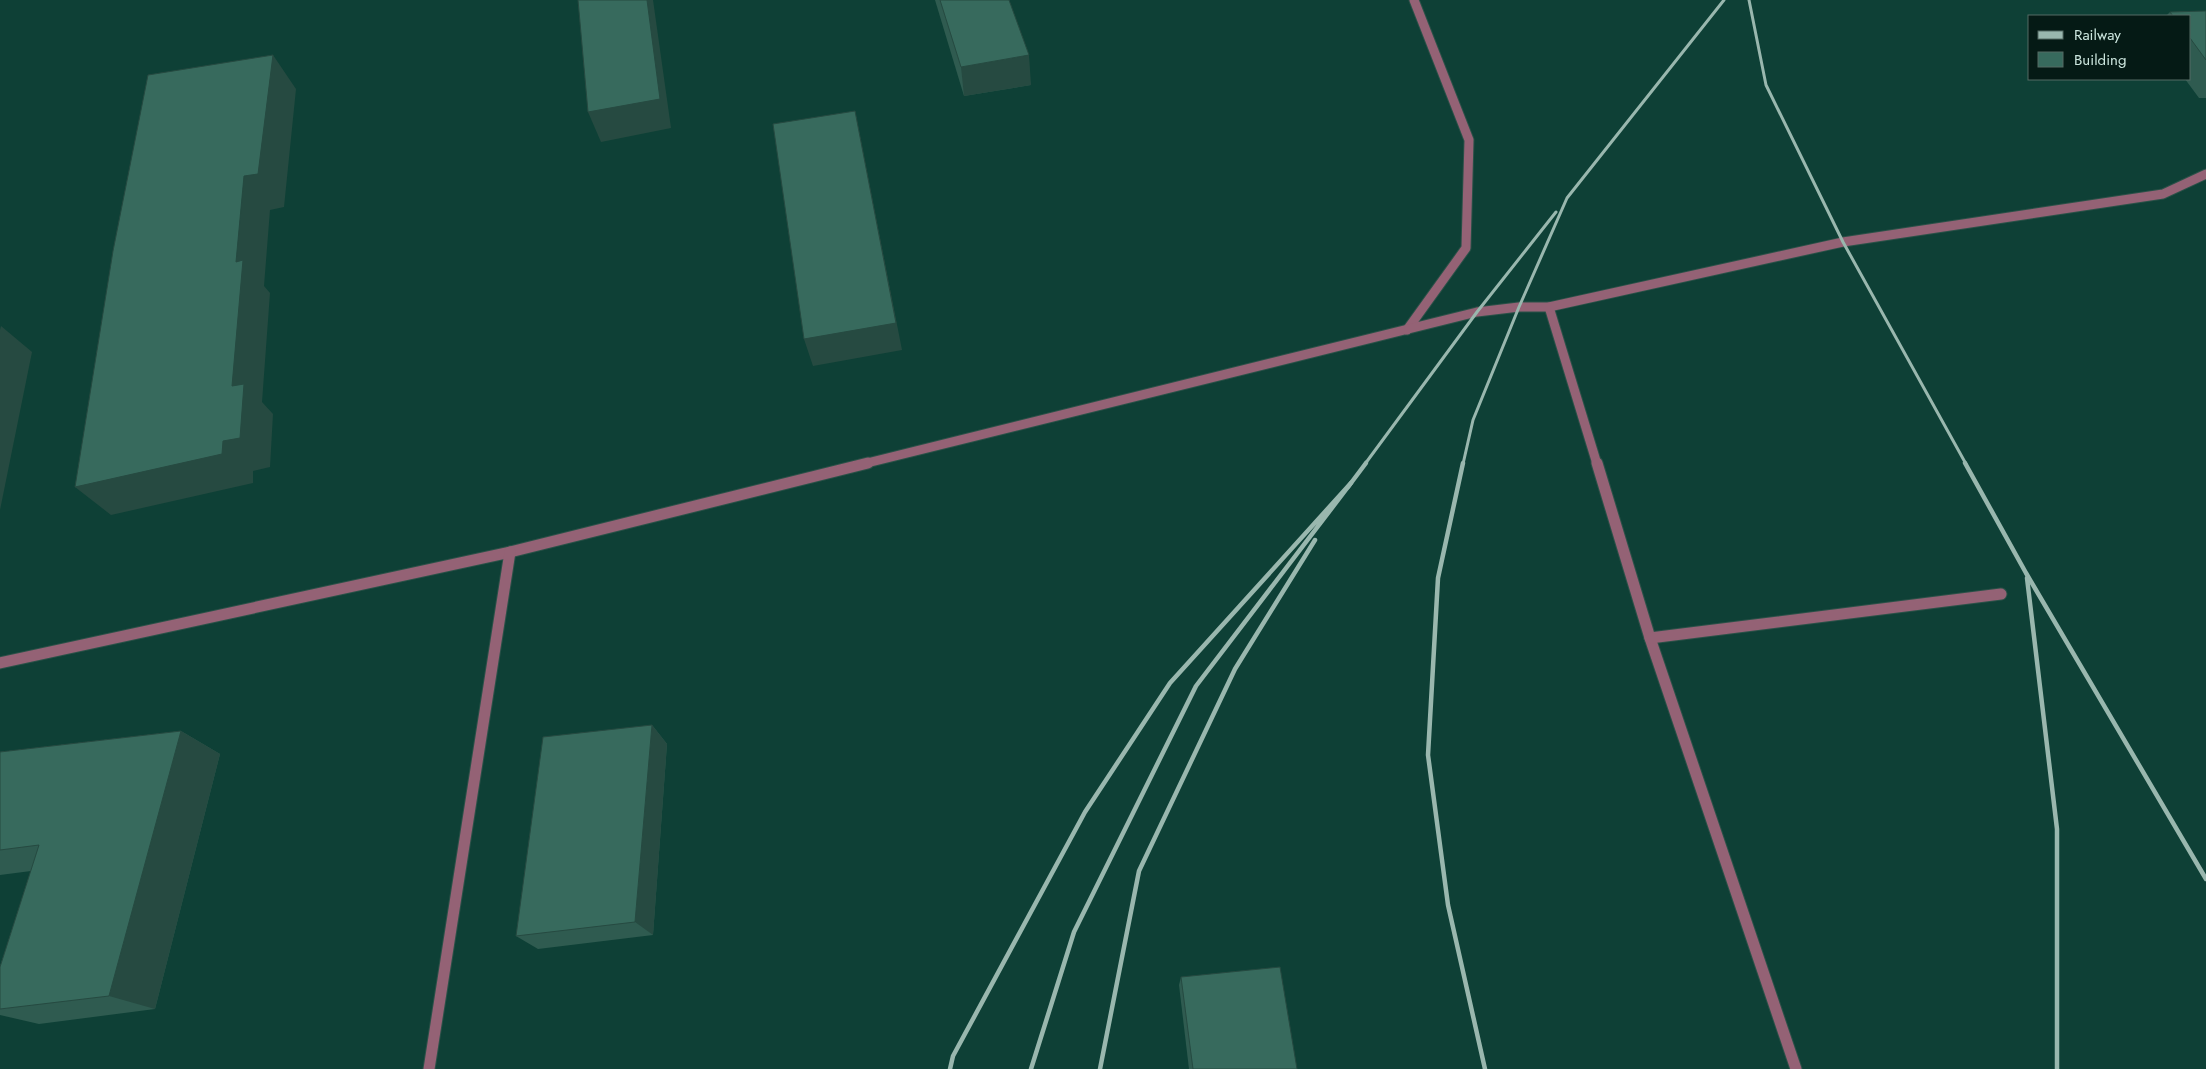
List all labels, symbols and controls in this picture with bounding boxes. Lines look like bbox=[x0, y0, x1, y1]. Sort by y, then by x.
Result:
legend bbox=[2028, 15, 2191, 80]
text: Railway bbox=[2074, 24, 2121, 46]
text: Building bbox=[2074, 49, 2126, 71]

